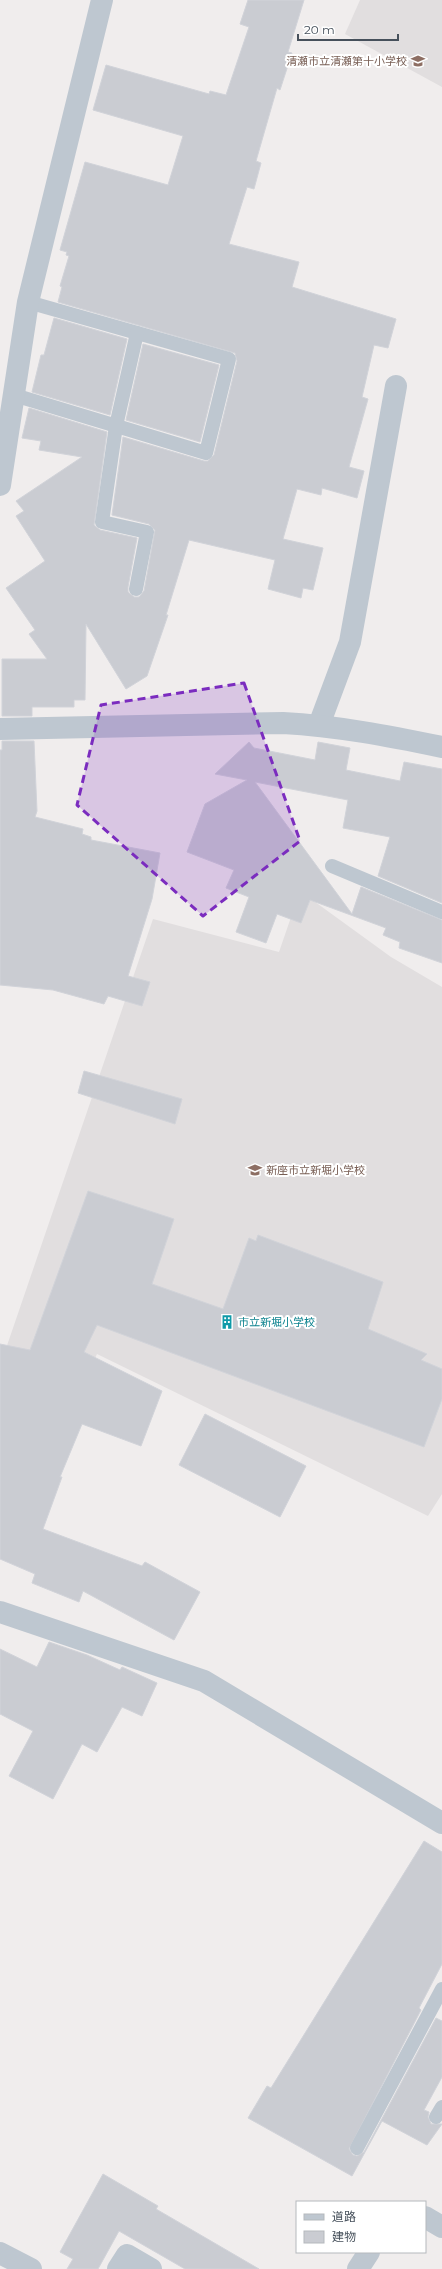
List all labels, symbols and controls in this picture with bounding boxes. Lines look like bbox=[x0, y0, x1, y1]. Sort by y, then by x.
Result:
scale bar bbox=[298, 16, 398, 42]
text: 20 m bbox=[304, 22, 335, 37]
school or university icon: 清瀬市立清瀬第十小学校 bbox=[410, 53, 426, 69]
place label: 清瀬市立清瀬第十小学校 bbox=[286, 54, 407, 68]
school or university icon: 新座市立新堀小学校 bbox=[247, 1162, 263, 1178]
place label: 新座市立新堀小学校 bbox=[266, 1163, 365, 1177]
building icon: 市立新堀小学校 bbox=[219, 1314, 235, 1330]
place label: 市立新堀小学校 bbox=[238, 1315, 315, 1329]
legend bbox=[296, 2201, 426, 2253]
text: 道路 bbox=[332, 2209, 356, 2224]
text: 建物 bbox=[332, 2229, 356, 2244]

